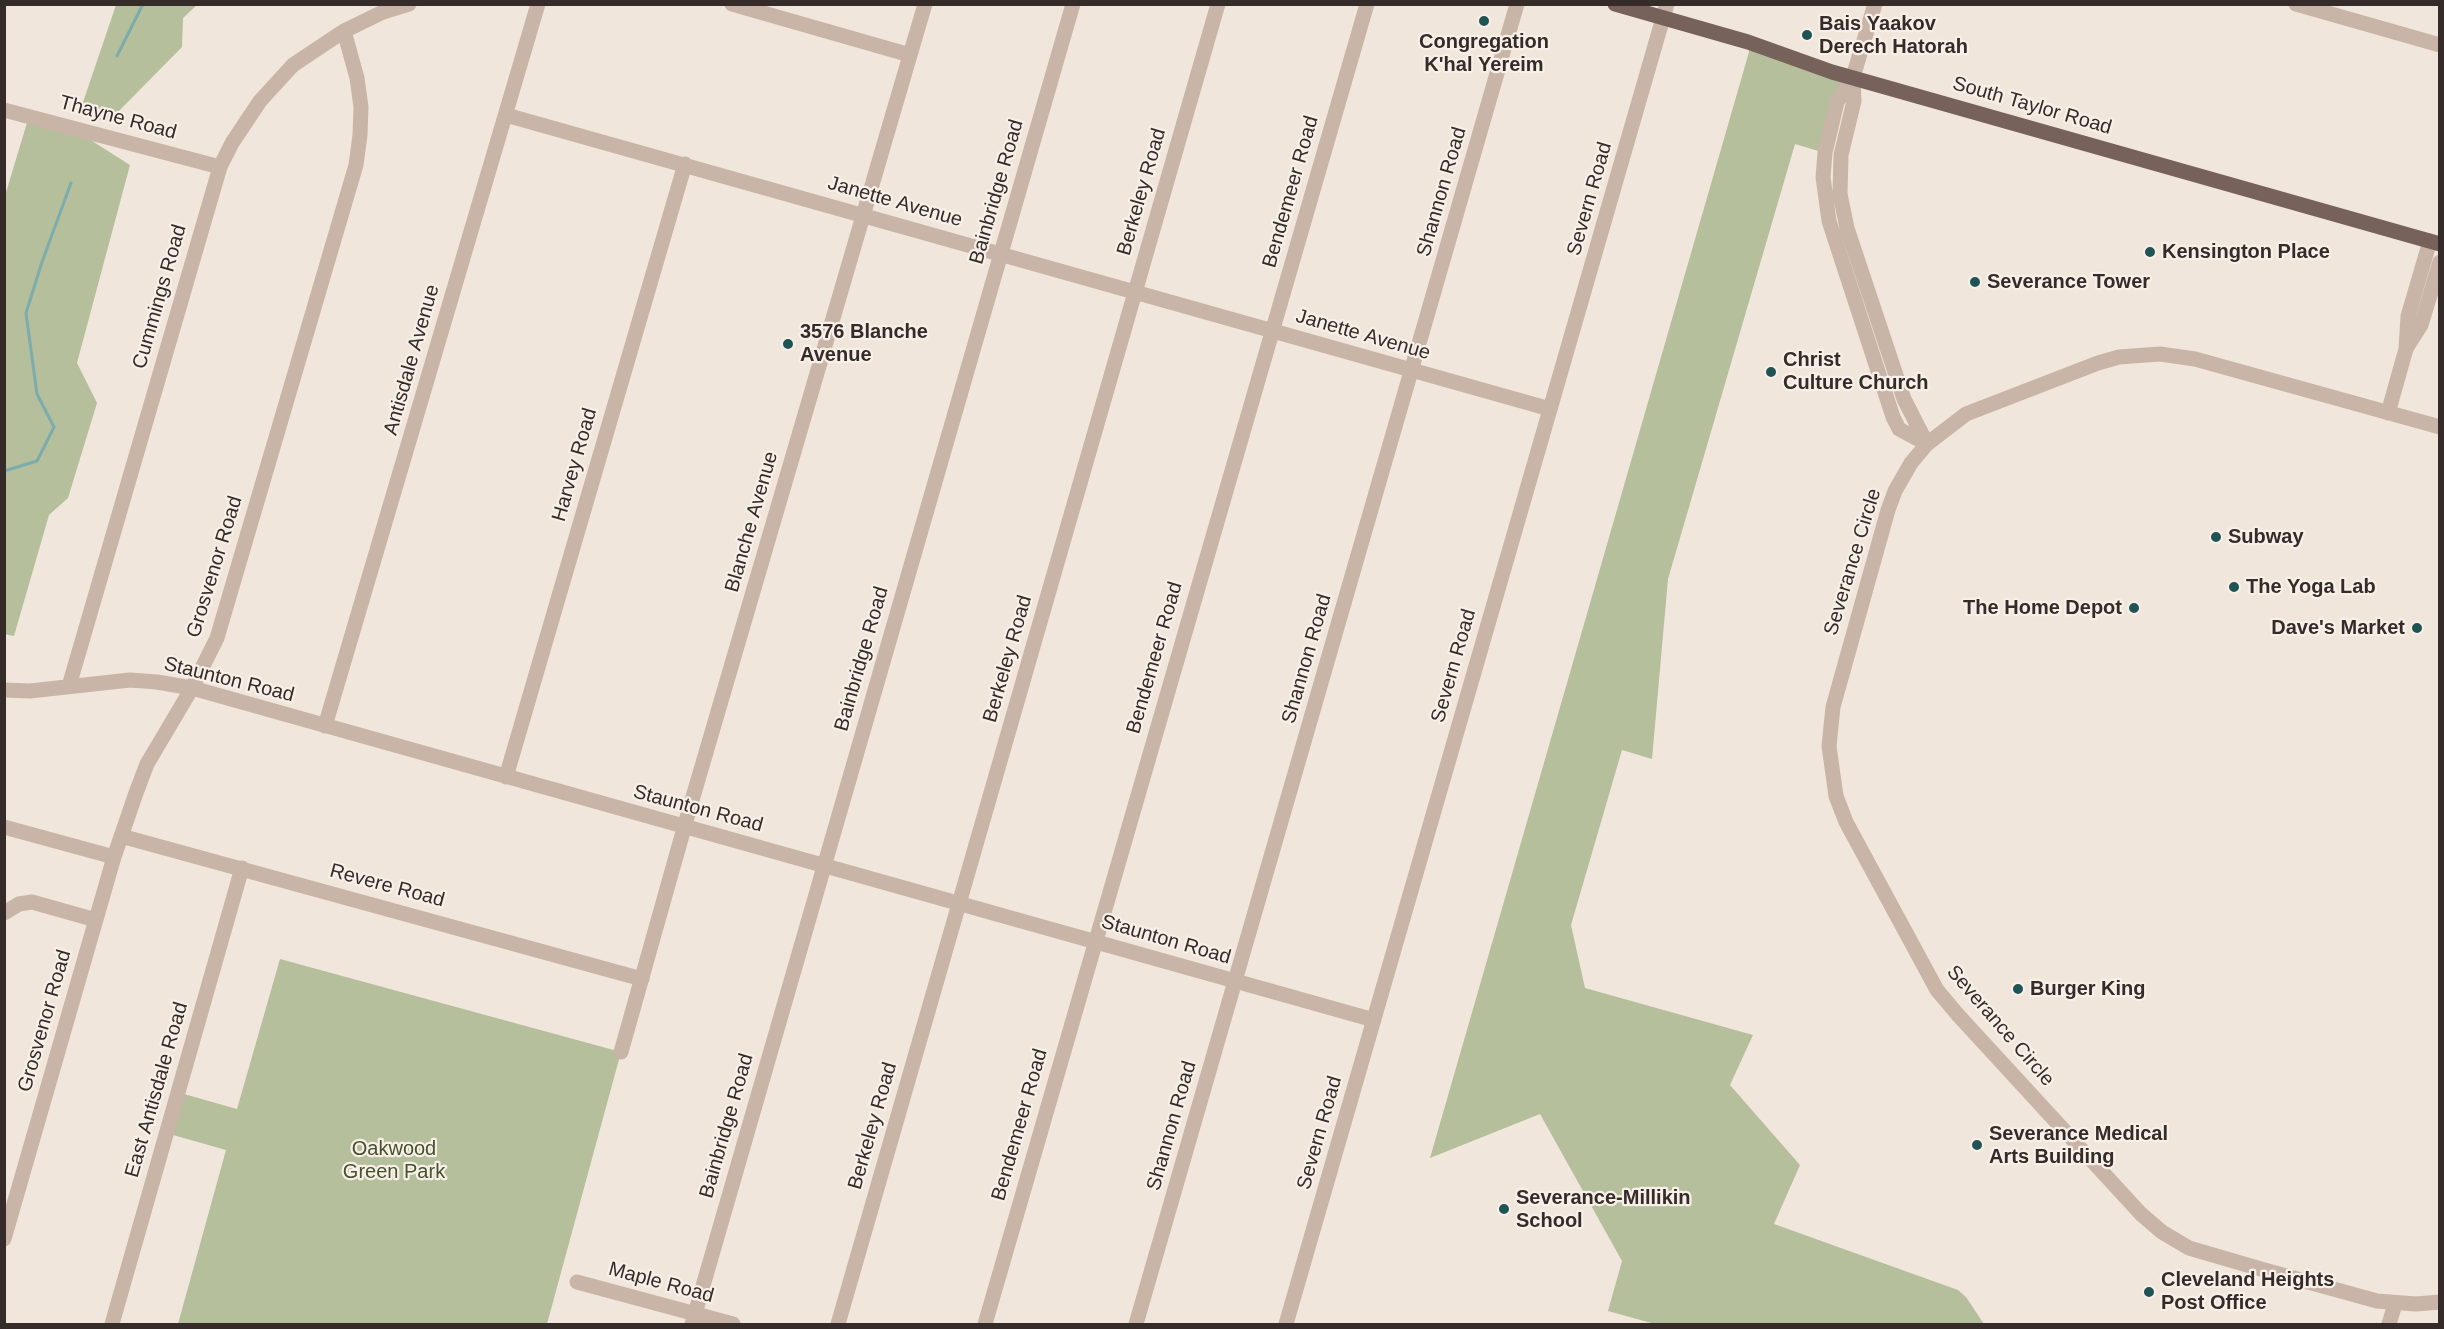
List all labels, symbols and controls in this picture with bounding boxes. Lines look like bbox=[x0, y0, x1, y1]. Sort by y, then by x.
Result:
place label: Bais Yaakov Derech Hatorah bbox=[1819, 12, 1968, 59]
marker: Congregation K'hal Yereim bbox=[1477, 14, 1491, 28]
marker: Bais Yaakov Derech Hatorah bbox=[1800, 28, 1814, 42]
place label: Congregation K'hal Yereim bbox=[1419, 30, 1549, 77]
street label: South Taylor Road bbox=[1950, 72, 2114, 140]
street label: Thayne Road bbox=[57, 91, 179, 145]
street label: Bendemeer Road bbox=[1258, 113, 1324, 271]
street label: Bainbridge Road bbox=[965, 117, 1029, 267]
street label: Shannon Road bbox=[1412, 125, 1472, 259]
street label: Berkeley Road bbox=[1112, 126, 1172, 258]
street label: Severn Road bbox=[1562, 140, 1618, 258]
street label: Janette Avenue bbox=[825, 171, 965, 233]
street label: Cummings Road bbox=[128, 222, 192, 372]
place label: Kensington Place bbox=[2162, 240, 2330, 264]
marker: Kensington Place bbox=[2143, 245, 2157, 259]
place label: Severance Tower bbox=[1987, 270, 2150, 294]
marker: Severance Tower bbox=[1968, 275, 1982, 289]
street label: Antisdale Avenue bbox=[379, 282, 445, 438]
street label: Janette Avenue bbox=[1293, 304, 1433, 366]
place label: 3576 Blanche Avenue bbox=[800, 320, 928, 367]
marker: 3576 Blanche Avenue bbox=[781, 337, 795, 351]
place label: Christ Culture Church bbox=[1783, 348, 1929, 395]
marker: Christ Culture Church bbox=[1764, 365, 1778, 379]
street label: Harvey Road bbox=[547, 406, 603, 524]
street label: Blanche Avenue bbox=[720, 449, 784, 595]
street label: Severance Circle bbox=[1819, 486, 1887, 638]
street label: Grosvenor Road bbox=[182, 493, 248, 641]
place label: Subway bbox=[2228, 525, 2304, 549]
marker: Subway bbox=[2209, 530, 2223, 544]
place label: The Yoga Lab bbox=[2246, 575, 2376, 599]
street label: Bendemeer Road bbox=[1122, 579, 1188, 737]
marker: The Yoga Lab bbox=[2227, 580, 2241, 594]
street label: Bainbridge Road bbox=[830, 584, 894, 734]
street label: Shannon Road bbox=[1277, 592, 1337, 726]
street label: Berkeley Road bbox=[978, 593, 1038, 725]
place label: The Home Depot bbox=[1963, 596, 2122, 620]
marker: The Home Depot bbox=[2127, 601, 2141, 615]
street label: Severn Road bbox=[1426, 607, 1482, 725]
place label: Dave's Market bbox=[2271, 616, 2405, 640]
marker: Dave's Market bbox=[2410, 621, 2424, 635]
street label: Staunton Road bbox=[161, 652, 297, 708]
street label: Staunton Road bbox=[630, 780, 766, 838]
street label: Revere Road bbox=[327, 859, 447, 913]
street label: Staunton Road bbox=[1099, 910, 1233, 970]
street label: Grosvenor Road bbox=[13, 947, 77, 1095]
street label: Severance Circle bbox=[1941, 961, 2059, 1091]
place label: Burger King bbox=[2030, 977, 2146, 1001]
marker: Burger King bbox=[2011, 982, 2025, 996]
street label: East Antisdale Road bbox=[120, 1000, 194, 1180]
street label: Bendemeer Road bbox=[987, 1046, 1053, 1204]
street label: Bainbridge Road bbox=[695, 1051, 759, 1201]
street label: Shannon Road bbox=[1142, 1059, 1202, 1193]
street label: Berkeley Road bbox=[843, 1060, 903, 1192]
street label: Severn Road bbox=[1292, 1074, 1348, 1192]
place label: Severance Medical Arts Building bbox=[1989, 1122, 2168, 1169]
park label: Oakwood Green Park bbox=[343, 1137, 445, 1184]
marker: Severance Medical Arts Building bbox=[1970, 1138, 1984, 1152]
place label: Severance-Millikin School bbox=[1516, 1186, 1691, 1233]
marker: Severance-Millikin School bbox=[1497, 1202, 1511, 1216]
street label: Maple Road bbox=[606, 1257, 716, 1309]
place label: Cleveland Heights Post Office bbox=[2161, 1268, 2334, 1315]
marker: Cleveland Heights Post Office bbox=[2142, 1285, 2156, 1299]

